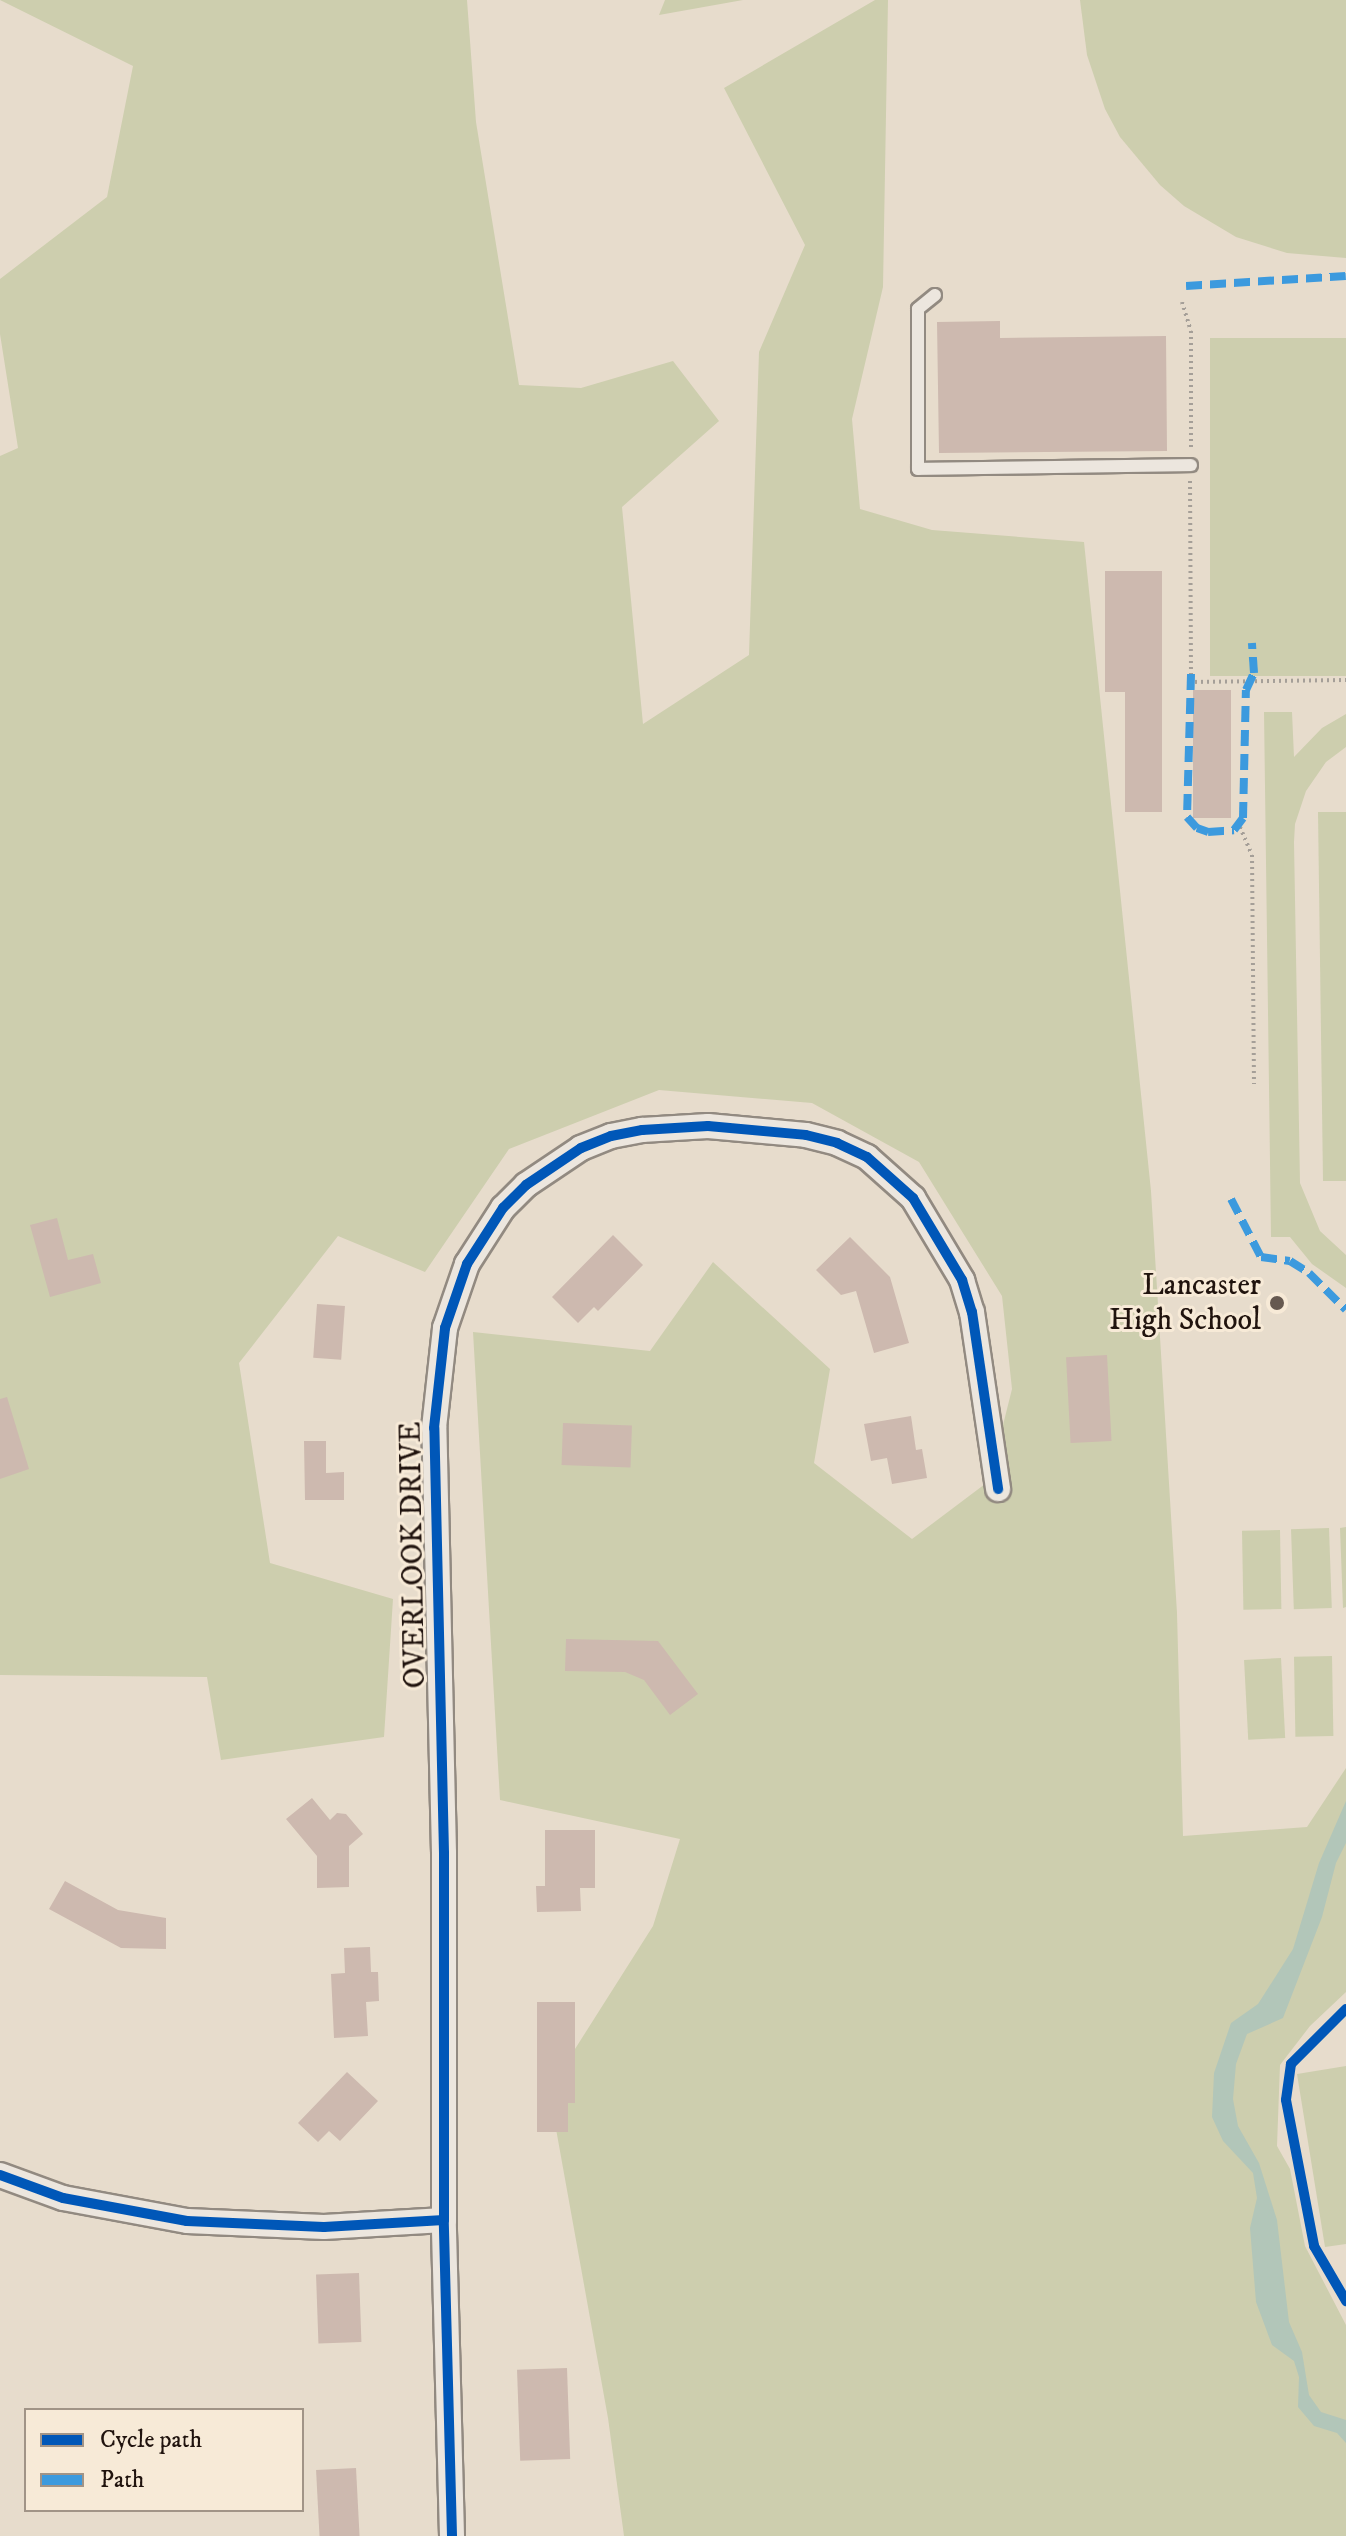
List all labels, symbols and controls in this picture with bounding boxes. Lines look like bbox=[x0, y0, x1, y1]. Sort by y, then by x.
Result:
place label: Lancaster High School bbox=[1109, 1268, 1261, 1338]
marker: Lancaster High School bbox=[1268, 1294, 1286, 1312]
street label: OVERLOOK DRIVE bbox=[394, 1421, 434, 1689]
legend bbox=[24, 2408, 304, 2512]
text: Cycle path bbox=[100, 2425, 202, 2455]
text: Path bbox=[100, 2465, 144, 2495]

